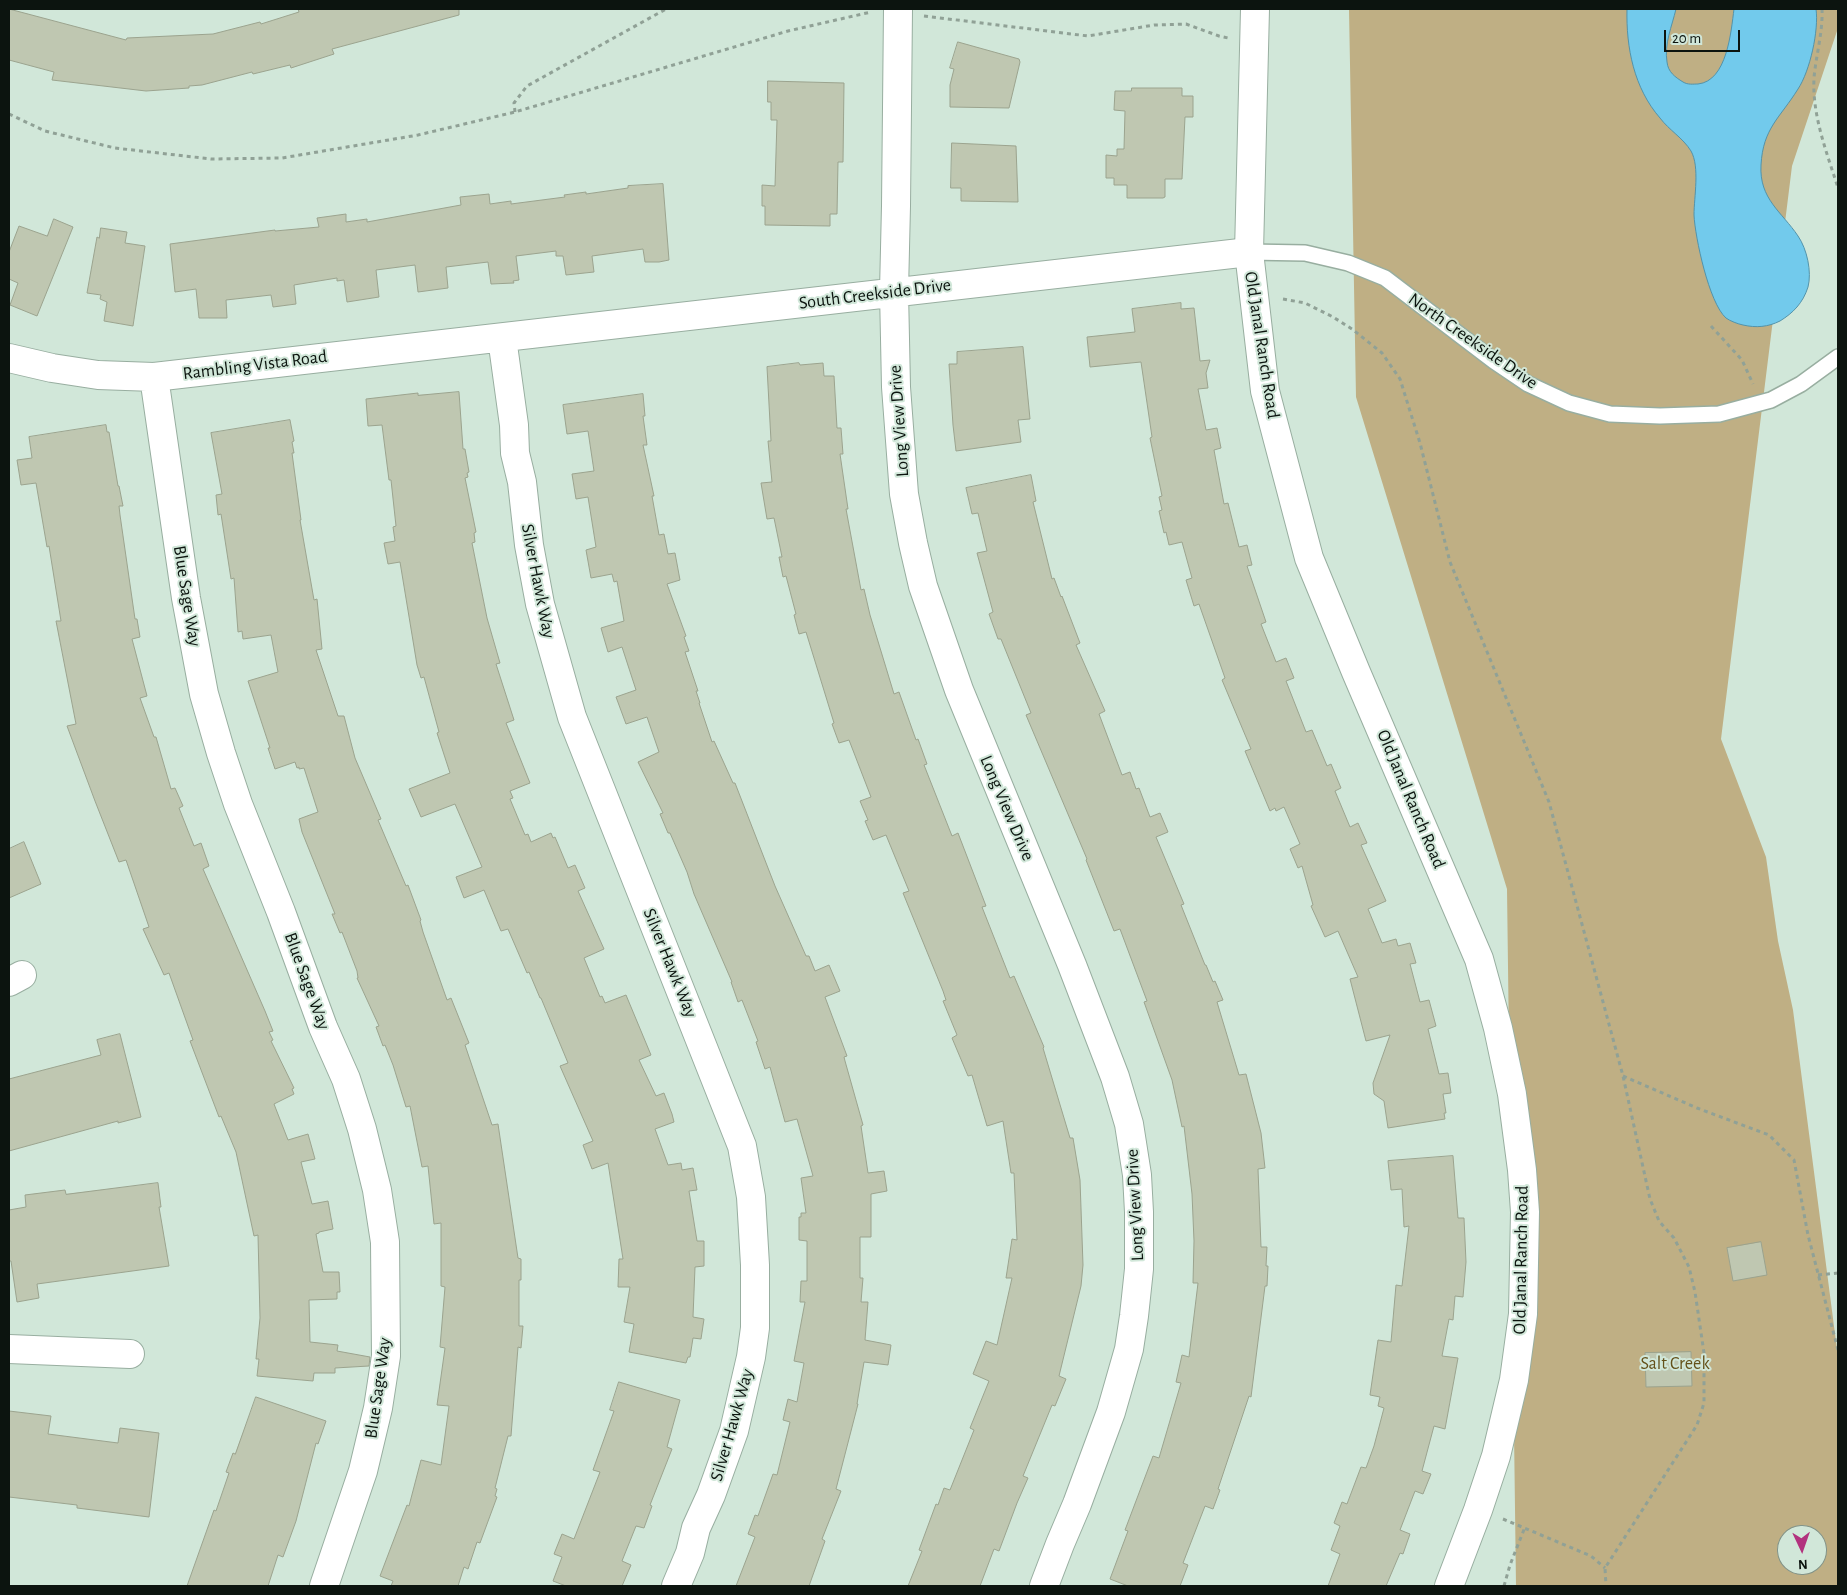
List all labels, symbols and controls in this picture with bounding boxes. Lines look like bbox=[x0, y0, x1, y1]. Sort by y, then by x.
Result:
scale bar bbox=[1667, 20, 1743, 52]
text: 20 m bbox=[1672, 31, 1701, 46]
street label: Old Janal Ranch Road bbox=[1240, 270, 1284, 420]
street label: South Creekside Drive bbox=[798, 274, 952, 314]
street label: North Creekside Drive bbox=[1404, 288, 1542, 394]
street label: Rambling Vista Road bbox=[182, 345, 328, 385]
street label: Long View Drive bbox=[884, 364, 914, 478]
street label: Silver Hawk Way bbox=[516, 522, 560, 640]
street label: Blue Sage Way bbox=[168, 544, 206, 648]
street label: Old Janal Ranch Road bbox=[1372, 726, 1450, 872]
street label: Long View Drive bbox=[975, 752, 1039, 864]
street label: Silver Hawk Way bbox=[638, 905, 702, 1021]
street label: Blue Sage Way bbox=[279, 929, 335, 1033]
street label: Long View Drive bbox=[1121, 1148, 1149, 1262]
street label: Old Janal Ranch Road bbox=[1509, 1185, 1533, 1335]
street label: Blue Sage Way bbox=[360, 1336, 396, 1440]
park label: Salt Creek bbox=[1640, 1353, 1710, 1375]
street label: Silver Hawk Way bbox=[706, 1366, 758, 1484]
north arrow bbox=[1777, 1525, 1827, 1575]
text: N bbox=[1798, 1557, 1808, 1571]

